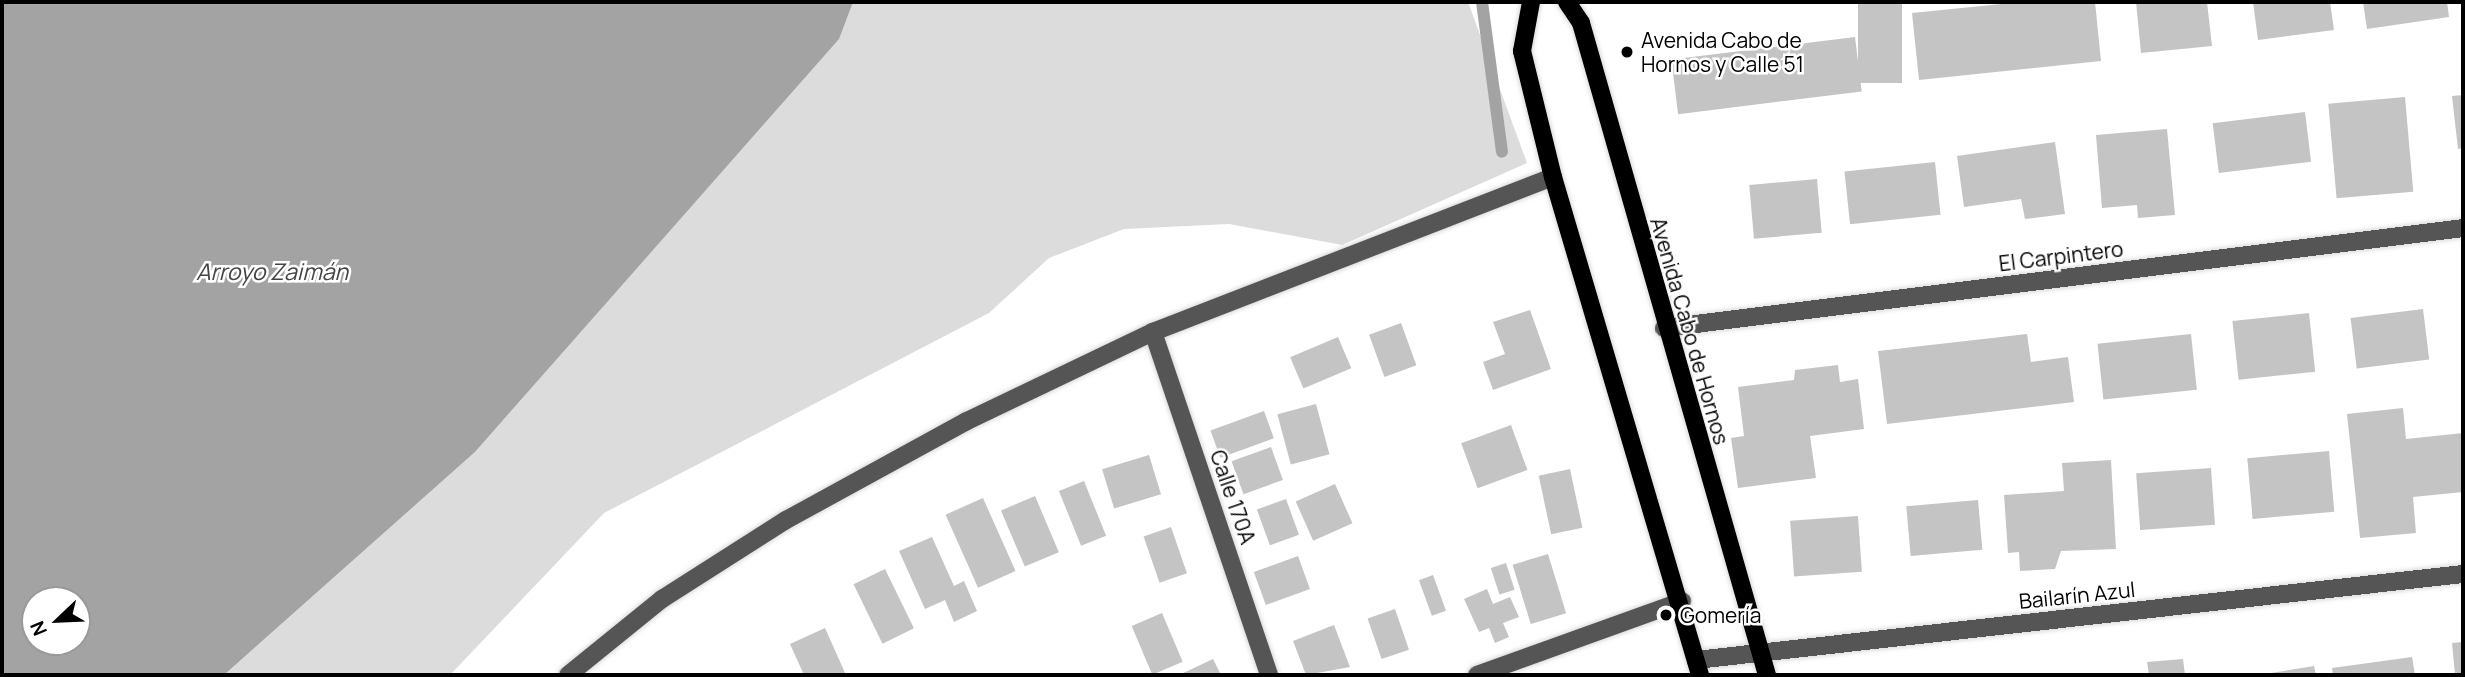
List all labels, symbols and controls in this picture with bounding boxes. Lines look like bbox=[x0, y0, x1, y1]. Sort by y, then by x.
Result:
place label: Avenida Cabo de Hornos y Calle 51 bbox=[1641, 27, 1804, 77]
marker: Avenida Cabo de Hornos y Calle 51 bbox=[1619, 44, 1635, 60]
street label: Avenida Cabo de Hornos bbox=[1645, 215, 1735, 447]
street label: El Carpintero bbox=[1997, 236, 2125, 276]
water label: Arroyo Zaimán bbox=[196, 257, 348, 285]
street label: Calle 170A bbox=[1205, 447, 1261, 547]
street label: Bailarín Azul bbox=[2018, 576, 2136, 614]
north arrow bbox=[21, 586, 91, 656]
place label: Gomería bbox=[1680, 602, 1761, 628]
marker: Gomería bbox=[1658, 607, 1674, 623]
text: N bbox=[24, 617, 53, 640]

